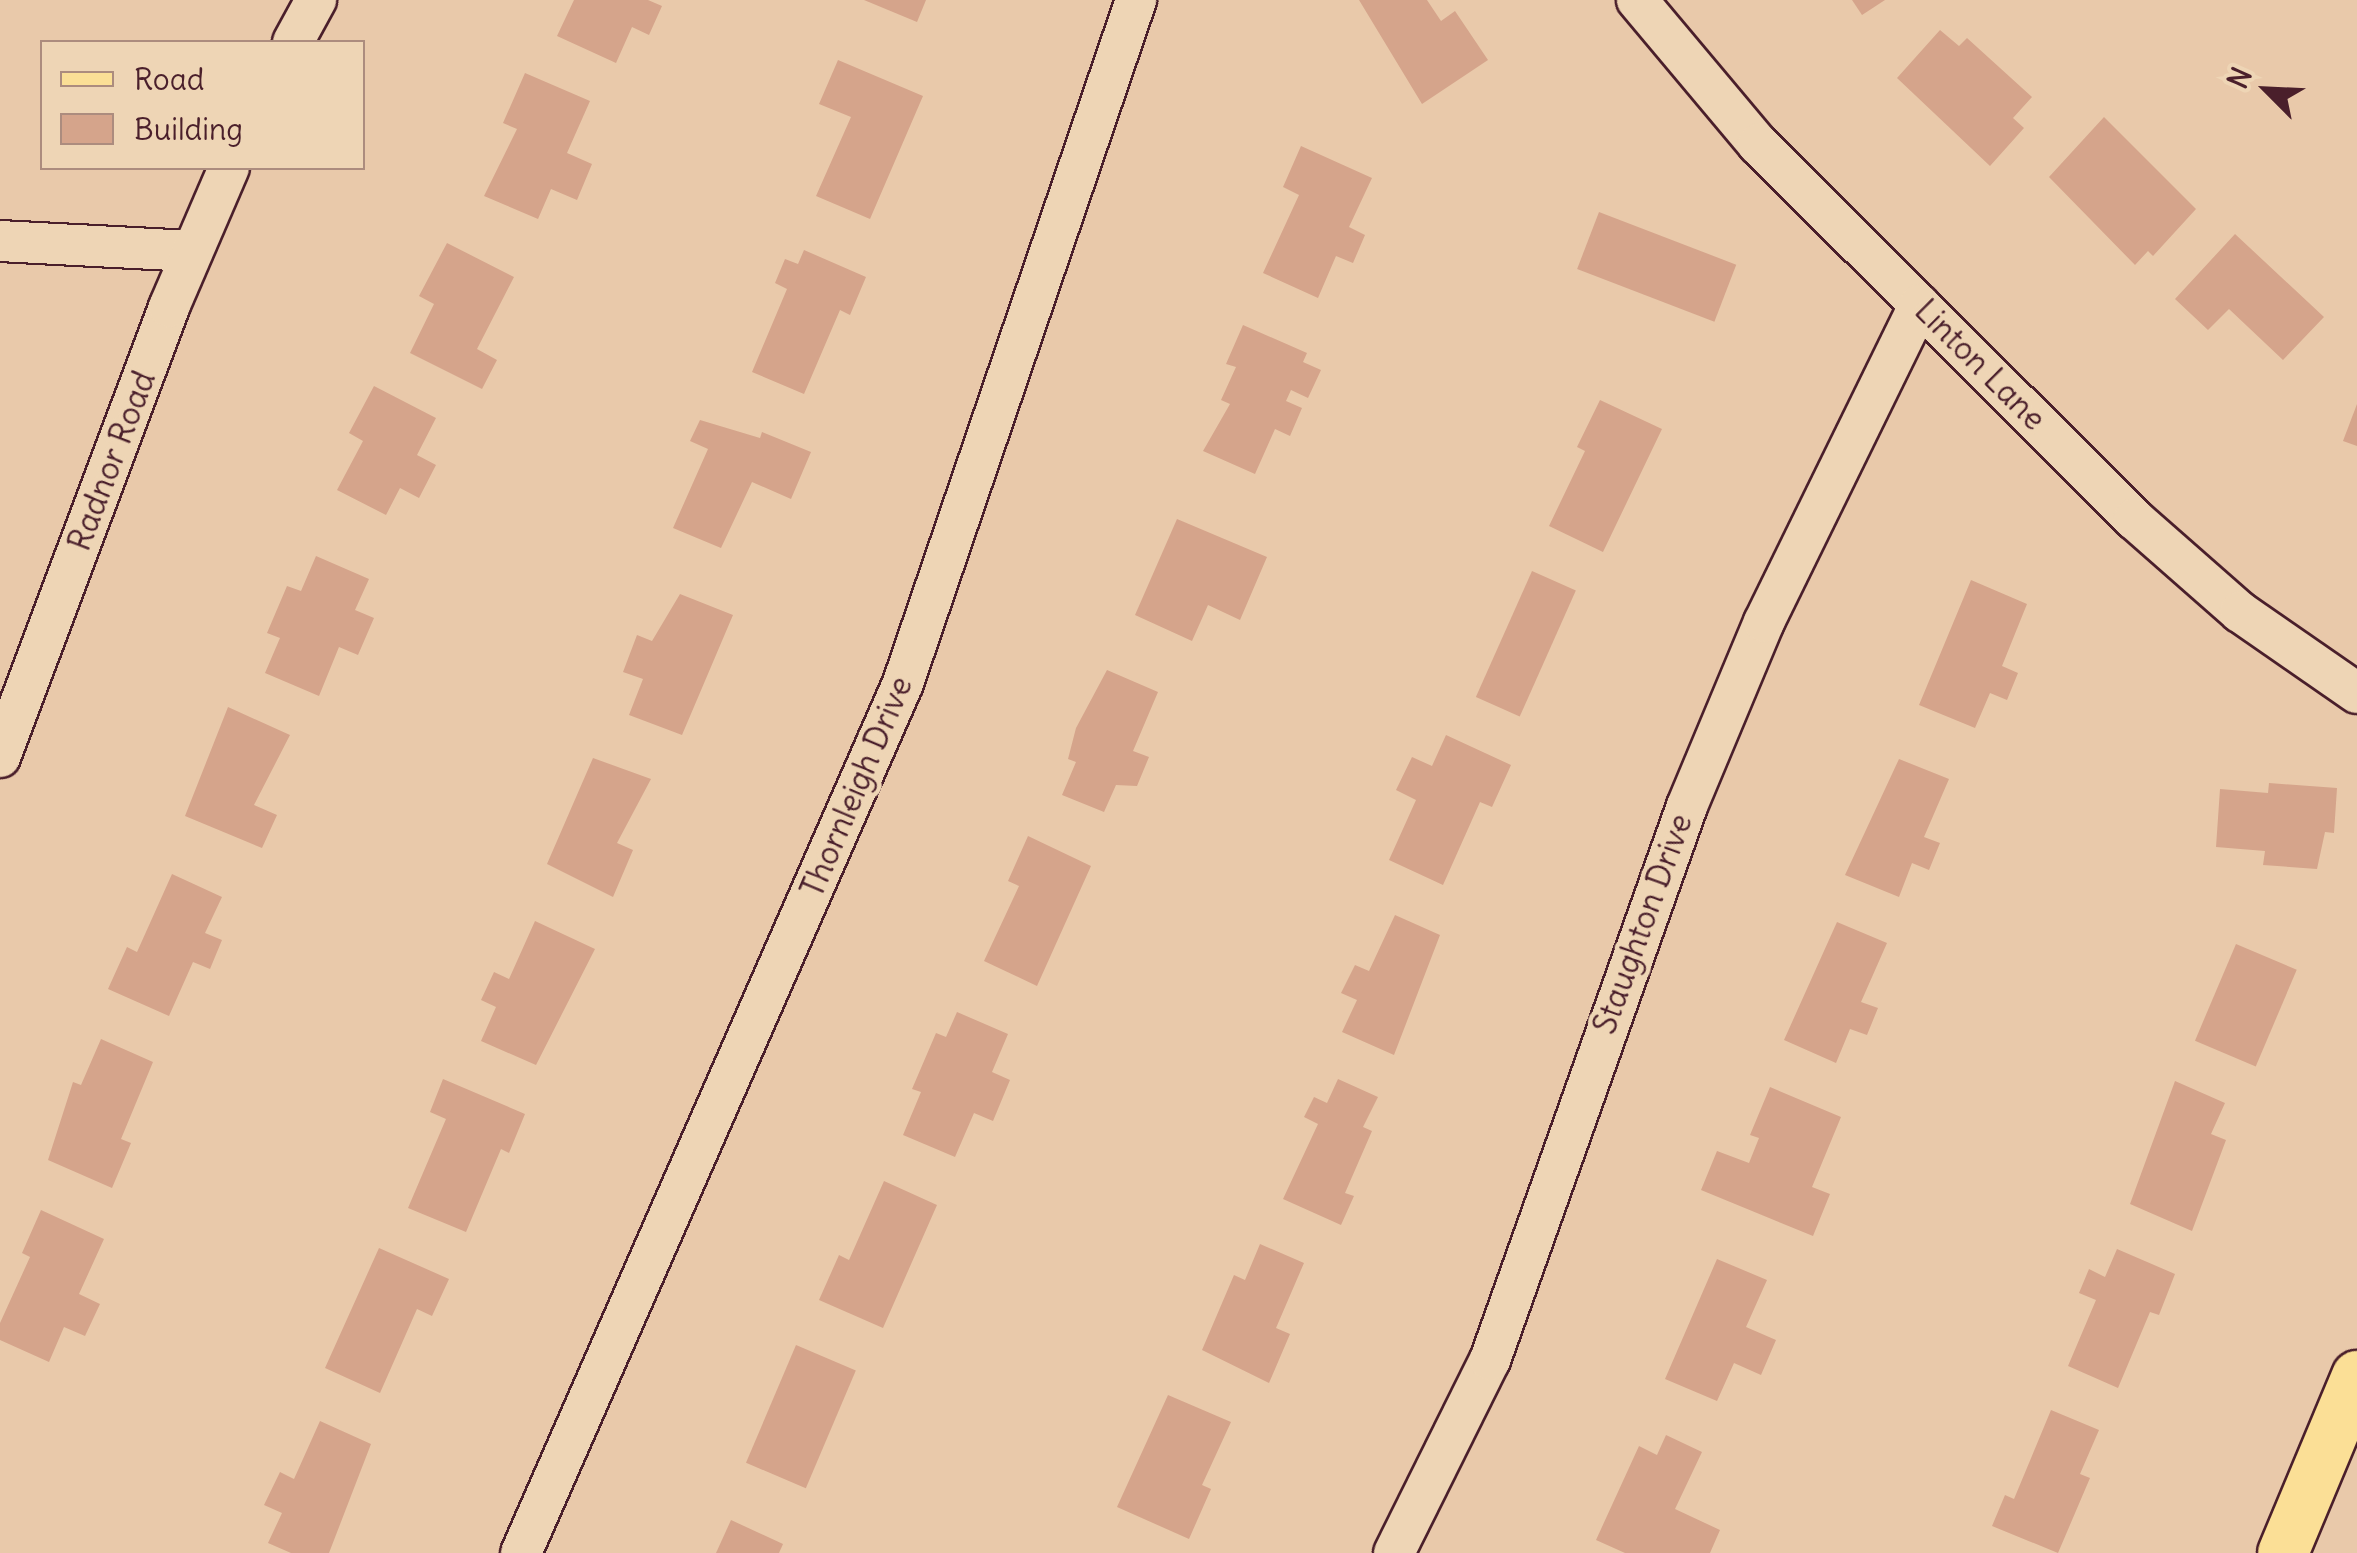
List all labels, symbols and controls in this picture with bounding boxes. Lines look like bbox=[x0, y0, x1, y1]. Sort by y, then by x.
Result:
legend bbox=[40, 40, 365, 170]
north arrow bbox=[2217, 40, 2317, 140]
text: Road bbox=[134, 60, 204, 98]
text: N bbox=[2219, 62, 2260, 94]
text: Building bbox=[134, 110, 243, 148]
street label: Linton Lane bbox=[1907, 292, 2053, 438]
street label: Radnor Road bbox=[60, 366, 164, 556]
street label: Thornleigh Drive bbox=[793, 671, 921, 903]
street label: Staughton Drive bbox=[1585, 809, 1701, 1039]

